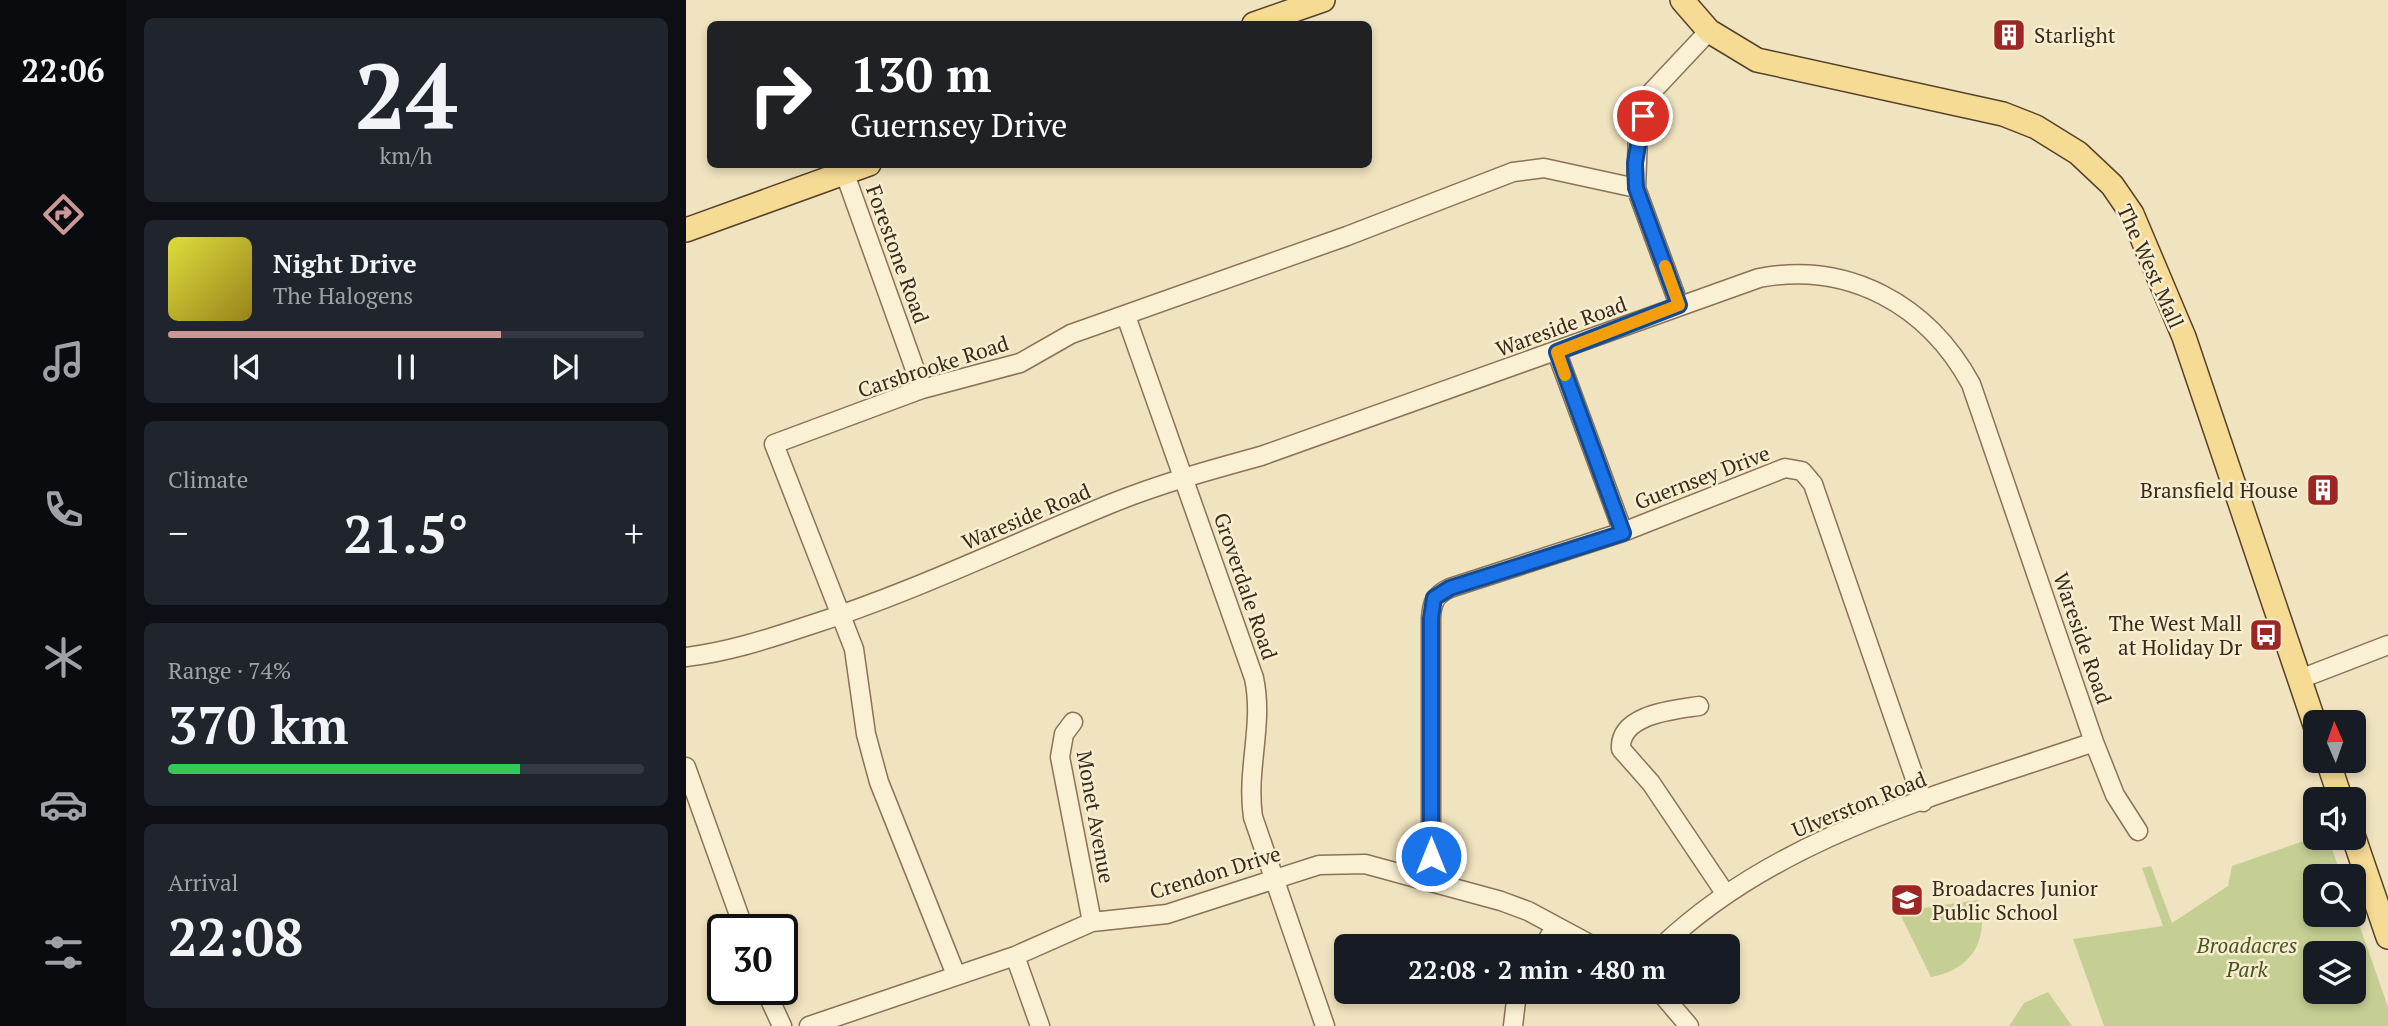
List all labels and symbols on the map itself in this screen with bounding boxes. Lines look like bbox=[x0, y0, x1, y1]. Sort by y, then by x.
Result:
building icon: Starlight bbox=[1990, 16, 2028, 54]
place label: Starlight bbox=[2034, 21, 2116, 49]
pin bbox=[1613, 86, 1673, 146]
street label: Forestone Road bbox=[860, 181, 936, 327]
street label: The West Mall bbox=[2111, 199, 2191, 333]
street label: Wareside Road bbox=[1492, 289, 1631, 363]
street label: Carsbrooke Road bbox=[854, 328, 1012, 404]
street label: Guernsey Drive bbox=[1630, 438, 1774, 516]
building icon: Bransfield House bbox=[2304, 471, 2342, 509]
street label: Wareside Road bbox=[957, 476, 1095, 556]
place label: Bransfield House bbox=[2140, 476, 2298, 504]
street label: Groverdale Road bbox=[1208, 509, 1284, 664]
street label: Wareside Road bbox=[2047, 569, 2119, 708]
place label: The West Mall at Holiday Dr bbox=[2109, 609, 2242, 661]
bus stop icon: The West Mall at Holiday Dr bbox=[2247, 616, 2285, 654]
north arrow bbox=[2303, 710, 2366, 774]
street label: Monet Avenue bbox=[1071, 749, 1121, 885]
street label: Ulverston Road bbox=[1788, 764, 1931, 844]
position arrow bbox=[1394, 819, 1468, 893]
street label: Crendon Drive bbox=[1146, 839, 1284, 905]
place label: Broadacres Junior Public School bbox=[1932, 874, 2098, 926]
school or university icon: Broadacres Junior Public School bbox=[1888, 881, 1926, 919]
speed limit sign: 30 bbox=[707, 914, 798, 1005]
park label: Broadacres Park bbox=[2196, 931, 2298, 983]

